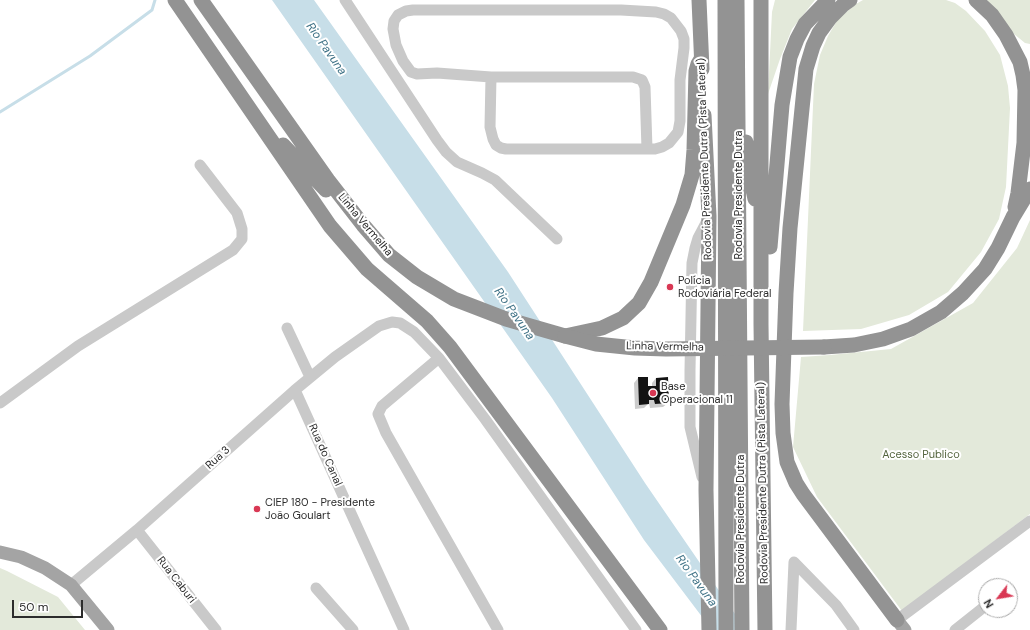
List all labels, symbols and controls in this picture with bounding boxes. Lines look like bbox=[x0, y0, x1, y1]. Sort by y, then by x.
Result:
water label: Rio Pavuna bbox=[303, 20, 349, 78]
street label: Rodovia Presidente Dutra (Pista Lateral) bbox=[695, 58, 715, 260]
street label: Rodovia Presidente Dutra bbox=[732, 131, 746, 259]
street label: Linha Vermelha bbox=[335, 191, 395, 259]
place label: Polícia Rodoviária Federal bbox=[678, 274, 771, 300]
marker: Polícia Rodoviária Federal bbox=[665, 282, 675, 292]
water label: Rio Pavuna bbox=[491, 285, 537, 343]
street label: Linha Vermelha bbox=[626, 340, 704, 354]
place label: Base Operacional 11 bbox=[661, 380, 733, 406]
street label: Rodovia Presidente Dutra (Pista Lateral) bbox=[755, 382, 771, 584]
marker: Base Operacional 11 bbox=[648, 388, 658, 398]
street label: Rua do Canal bbox=[305, 422, 345, 488]
street label: Rua 3 bbox=[203, 444, 233, 472]
park label: Acesso Publico bbox=[882, 448, 960, 462]
street label: Rodovia Presidente Dutra bbox=[734, 455, 748, 583]
place label: CIEP 180 - Presidente João Goulart bbox=[265, 496, 375, 522]
marker: CIEP 180 - Presidente João Goulart bbox=[252, 504, 262, 514]
water label: Rio Pavuna bbox=[672, 552, 720, 610]
street label: Rua Caburi bbox=[154, 554, 198, 606]
north arrow bbox=[978, 578, 1018, 618]
scale bar bbox=[14, 592, 85, 618]
text: N bbox=[981, 597, 997, 611]
text: 50 m bbox=[19, 599, 48, 615]

